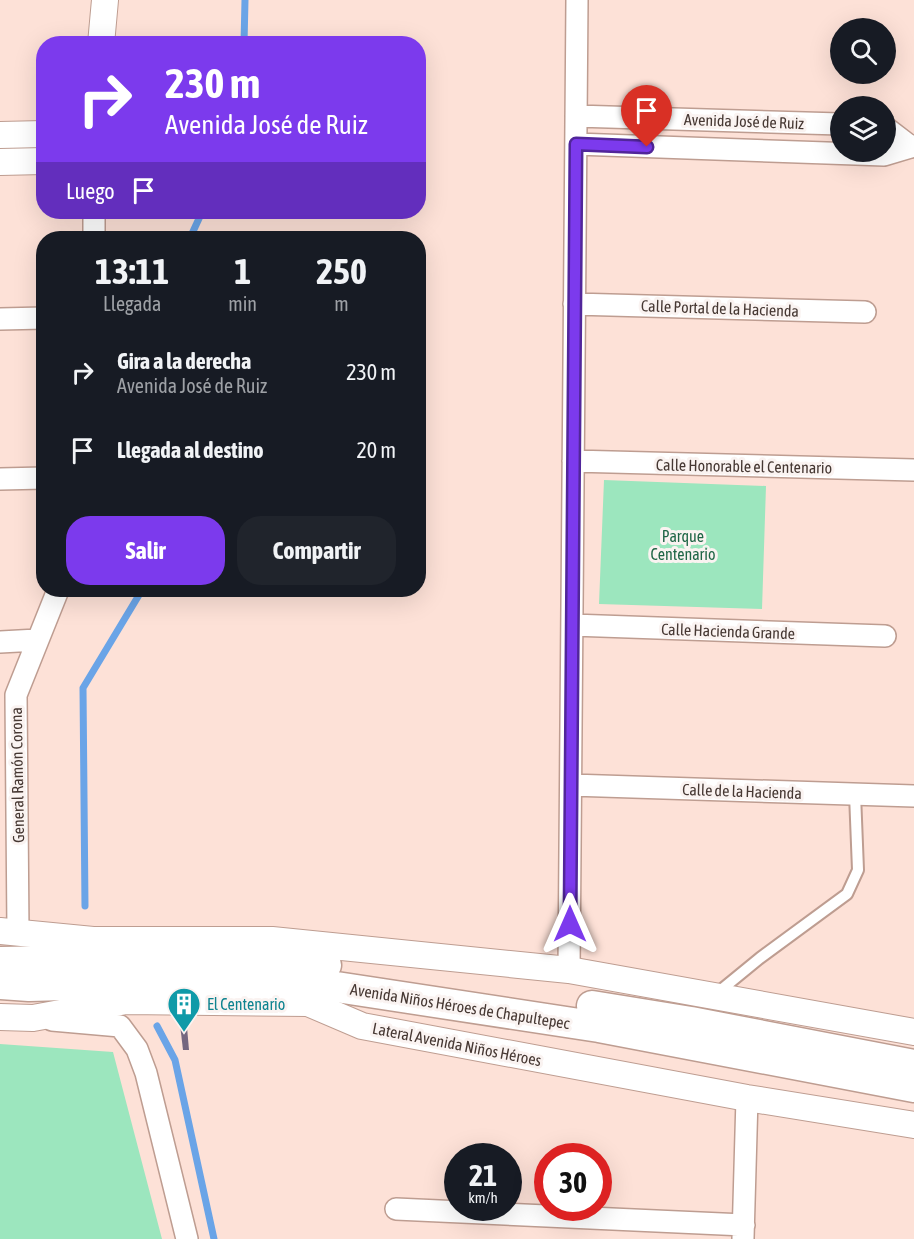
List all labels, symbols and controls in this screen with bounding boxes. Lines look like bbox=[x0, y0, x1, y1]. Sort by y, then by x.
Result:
map controls bbox=[830, 18, 896, 162]
button: search bbox=[830, 18, 896, 84]
text: 230 m bbox=[165, 59, 260, 107]
icon: right bbox=[66, 60, 144, 138]
pin bbox=[621, 85, 672, 147]
icon: arrive bbox=[630, 94, 663, 127]
button: layers bbox=[830, 96, 896, 162]
text: Avenida José de Ruiz bbox=[165, 109, 368, 140]
street label: Avenida José de Ruiz bbox=[684, 110, 805, 132]
icon: arrive bbox=[127, 174, 160, 207]
text: Luego bbox=[66, 178, 115, 204]
text: 13:11 bbox=[95, 250, 169, 292]
text: 1 bbox=[234, 250, 251, 292]
text: 250 bbox=[316, 250, 367, 292]
text: Llegada bbox=[103, 292, 161, 315]
text: min bbox=[228, 292, 257, 315]
text: m bbox=[334, 292, 349, 315]
street label: Calle Portal de la Hacienda bbox=[641, 296, 799, 320]
text: Gira a la derecha bbox=[117, 348, 251, 374]
icon: right bbox=[66, 356, 99, 389]
text: 230 m bbox=[346, 359, 396, 385]
text: Avenida José de Ruiz bbox=[117, 374, 267, 397]
icon: arrive bbox=[66, 434, 99, 467]
text: Llegada al destino bbox=[117, 437, 264, 463]
text: 20 m bbox=[356, 437, 396, 463]
street label: Calle Honorable el Centenario bbox=[656, 455, 832, 477]
button: Salir bbox=[66, 516, 225, 585]
button: Compartir bbox=[237, 516, 396, 585]
park label: Parque Centenario bbox=[650, 527, 716, 563]
street label: Calle Hacienda Grande bbox=[661, 620, 795, 642]
street label: General Ramón Corona bbox=[7, 707, 27, 843]
street label: Calle de la Hacienda bbox=[682, 780, 802, 802]
position arrow bbox=[538, 892, 602, 956]
street label: Avenida Niños Héroes de Chapultepec bbox=[349, 980, 571, 1033]
building icon: El Centenario bbox=[166, 986, 202, 1033]
place label: El Centenario bbox=[207, 995, 285, 1013]
street label: Lateral Avenida Niños Héroes bbox=[371, 1019, 543, 1069]
speed limit sign: 30 bbox=[534, 1143, 612, 1221]
text: 21 bbox=[469, 1158, 497, 1192]
text: km/h bbox=[468, 1189, 498, 1206]

